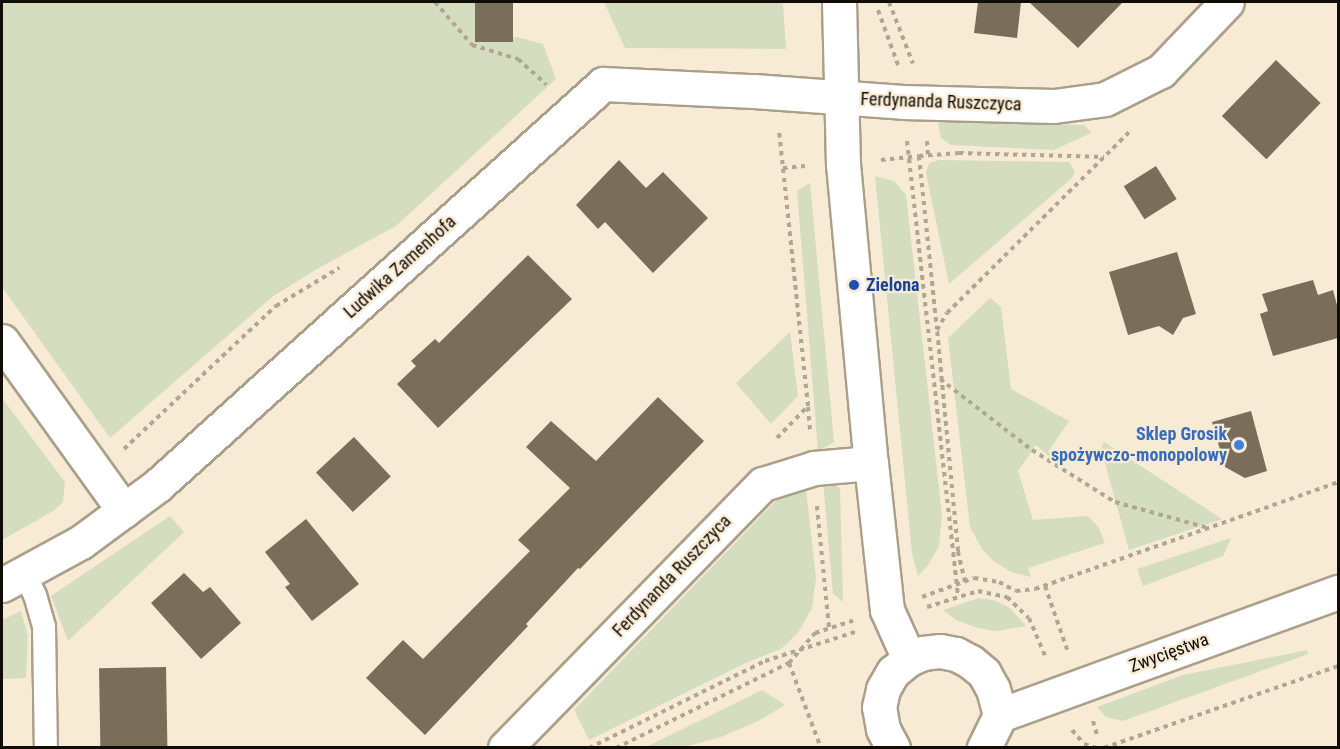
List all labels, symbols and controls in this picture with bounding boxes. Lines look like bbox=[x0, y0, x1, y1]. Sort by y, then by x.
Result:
street label: Ferdynanda Ruszczyca bbox=[860, 88, 1022, 116]
street label: Ludwika Zamenhofa bbox=[340, 211, 460, 323]
place label: Zielona bbox=[866, 274, 920, 296]
marker: Zielona bbox=[847, 278, 861, 292]
place label: Sklep Grosik spożywczo-monopolowy bbox=[1051, 424, 1227, 466]
marker: Sklep Grosik spożywczo-monopolowy bbox=[1232, 438, 1246, 452]
street label: Ferdynanda Ruszczyca bbox=[608, 511, 736, 641]
street label: Zwycięstwa bbox=[1126, 629, 1212, 677]

